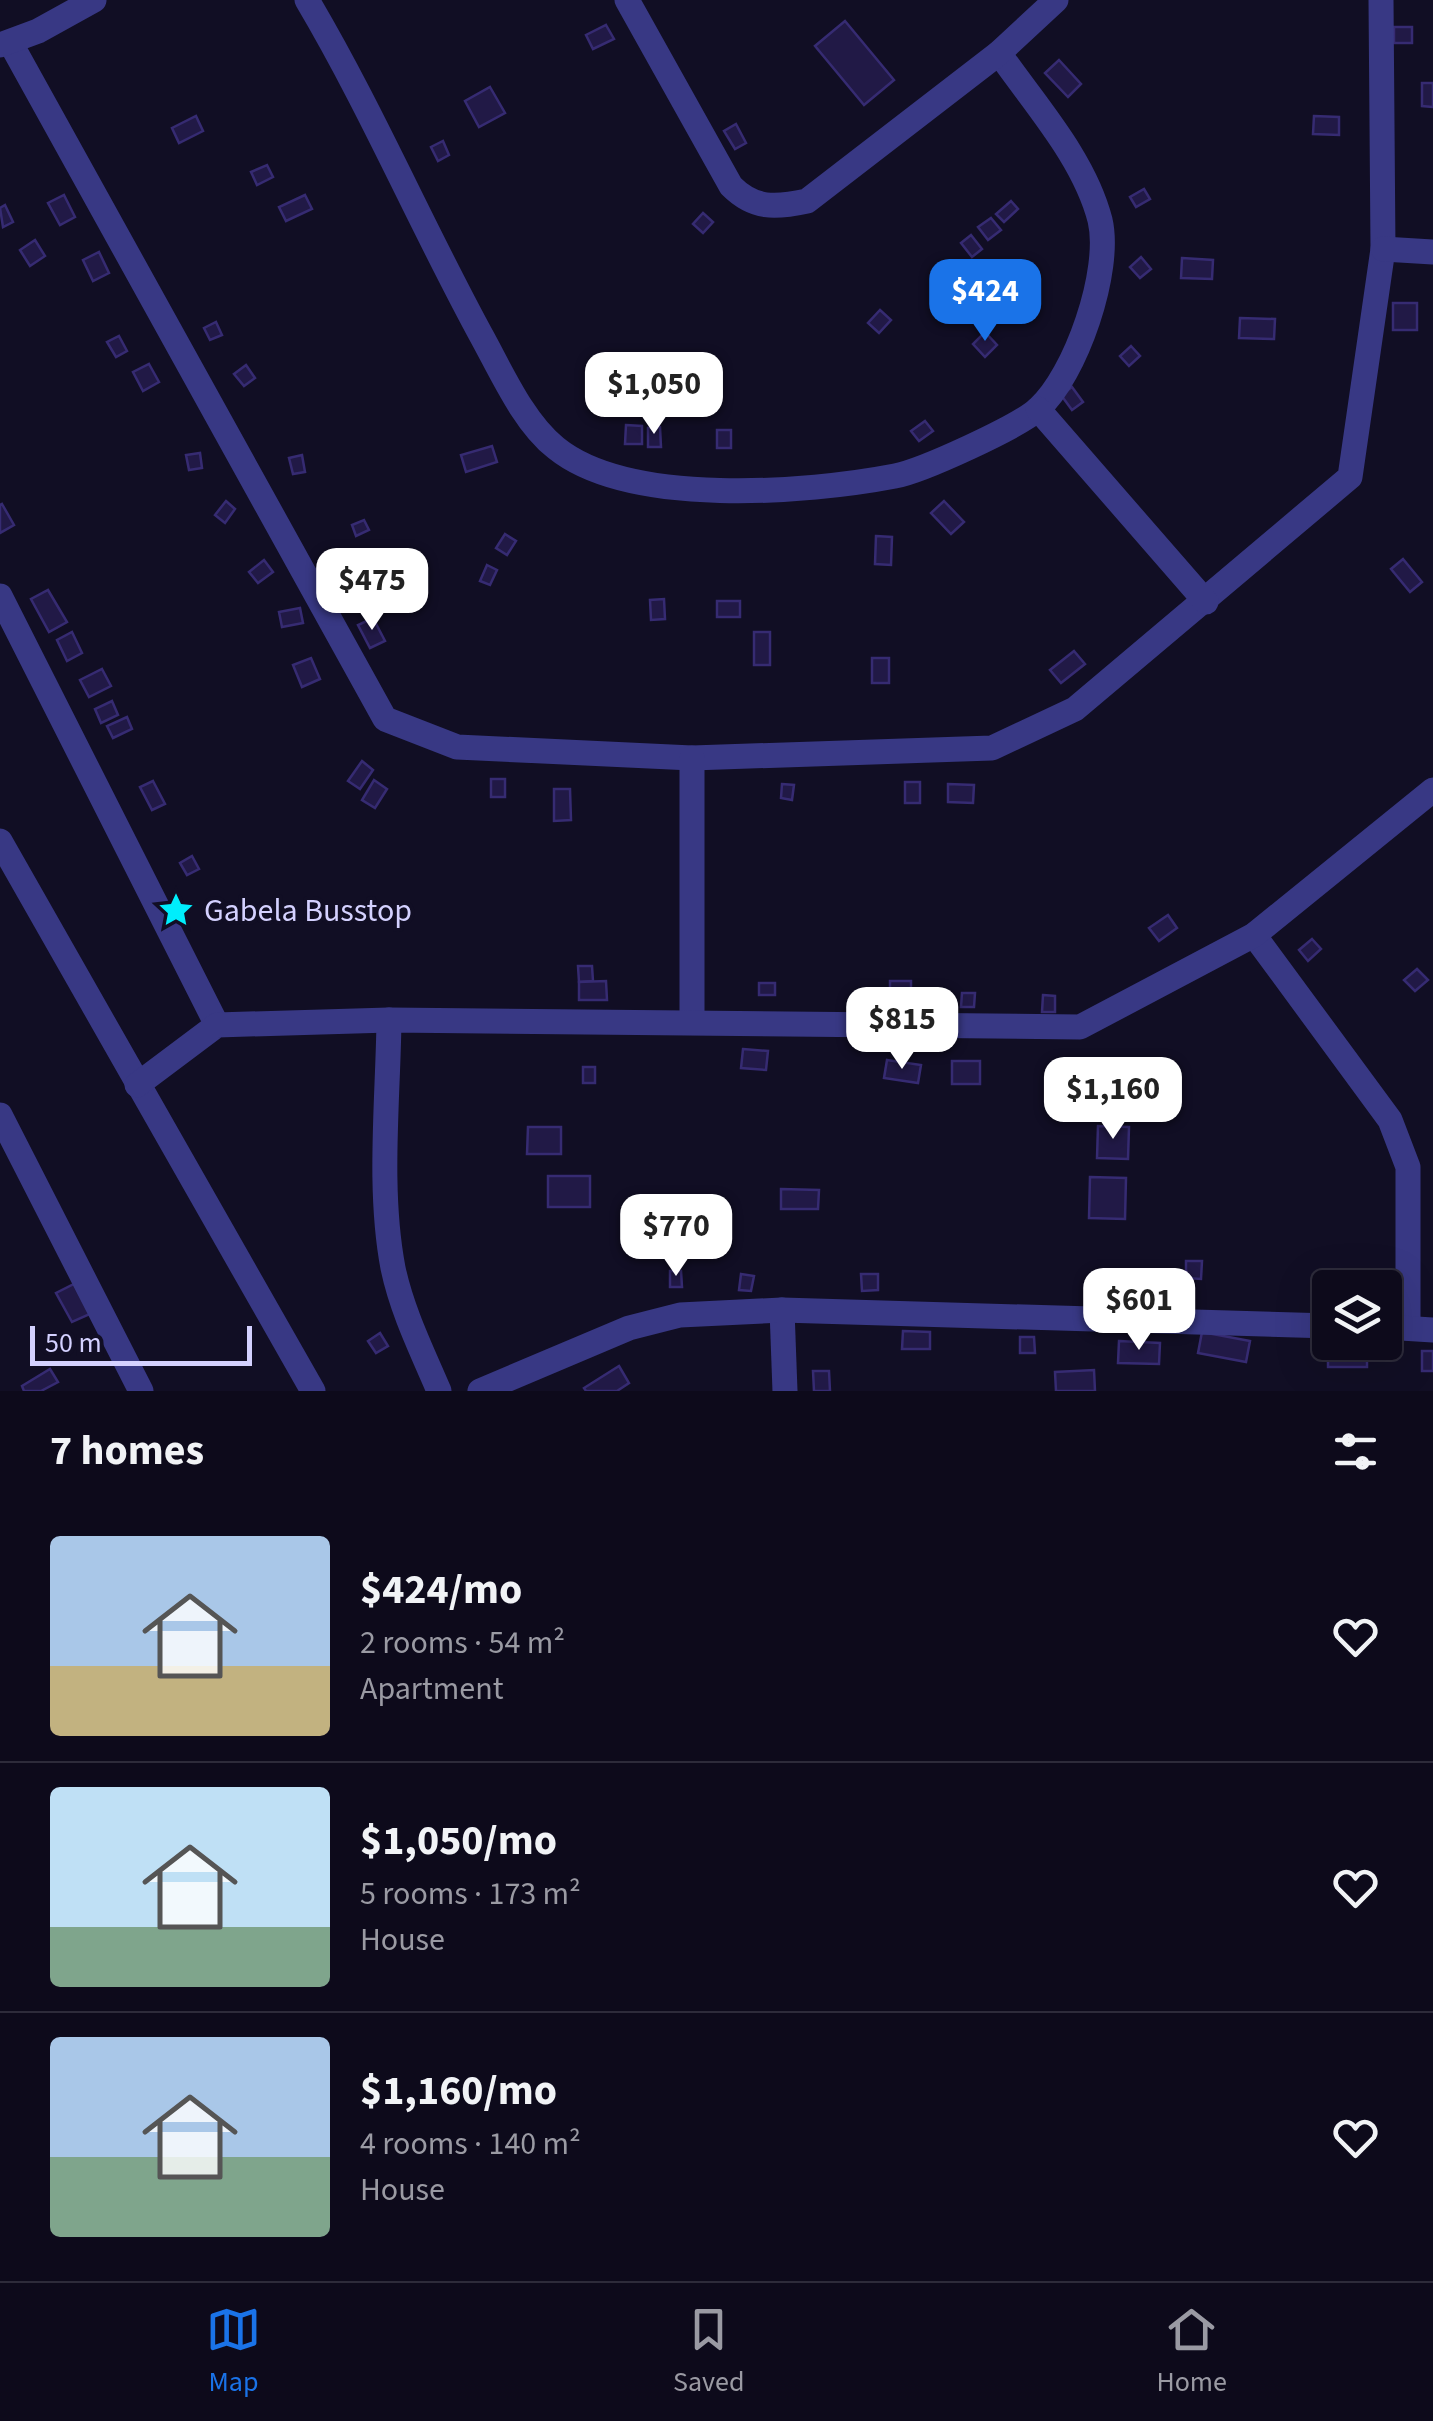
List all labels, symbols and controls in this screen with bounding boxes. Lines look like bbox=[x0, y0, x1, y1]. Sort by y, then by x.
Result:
pin: $424 bbox=[926, 259, 1044, 344]
text: $424 bbox=[951, 268, 1019, 314]
pin: $1,050 bbox=[573, 352, 735, 437]
text: $1,050 bbox=[607, 361, 701, 407]
pin: $475 bbox=[313, 548, 431, 633]
text: $475 bbox=[338, 557, 406, 603]
place label: Gabela Busstop bbox=[204, 888, 412, 934]
place icon: Gabela Busstop bbox=[157, 891, 195, 929]
pin: $815 bbox=[843, 987, 961, 1072]
text: $815 bbox=[868, 996, 936, 1042]
pin: $1,160 bbox=[1032, 1057, 1194, 1142]
text: $1,160 bbox=[1066, 1066, 1160, 1112]
pin: $770 bbox=[617, 1194, 735, 1279]
text: $770 bbox=[642, 1203, 710, 1249]
pin: $601 bbox=[1080, 1268, 1198, 1353]
map controls bbox=[1312, 1270, 1402, 1360]
button: layers bbox=[1312, 1270, 1402, 1360]
text: $601 bbox=[1105, 1277, 1173, 1323]
scale bar bbox=[30, 1321, 252, 1366]
text: 50 m bbox=[45, 1323, 102, 1363]
text: 7 homes bbox=[50, 1421, 204, 1481]
icon: filters bbox=[1328, 1424, 1383, 1479]
text: $424/mo bbox=[360, 1560, 522, 1620]
icon: home bbox=[130, 1576, 250, 1696]
icon: heart bbox=[1328, 1609, 1383, 1664]
text: 2 rooms · 54 m² bbox=[360, 1620, 565, 1666]
text: Apartment bbox=[360, 1666, 503, 1712]
text: $1,050/mo bbox=[360, 1811, 557, 1871]
icon: home bbox=[130, 1827, 250, 1947]
icon: heart bbox=[1328, 1860, 1383, 1915]
text: 5 rooms · 173 m² bbox=[360, 1871, 581, 1917]
text: House bbox=[360, 1917, 445, 1963]
text: $1,160/mo bbox=[360, 2061, 557, 2121]
icon: home bbox=[130, 2077, 250, 2197]
icon: heart bbox=[1328, 2110, 1383, 2165]
text: 4 rooms · 140 m² bbox=[360, 2121, 581, 2167]
text: House bbox=[360, 2167, 445, 2213]
tab: Map bbox=[206, 2302, 261, 2402]
tab: Saved bbox=[673, 2302, 744, 2402]
tab: Home bbox=[1156, 2302, 1227, 2402]

